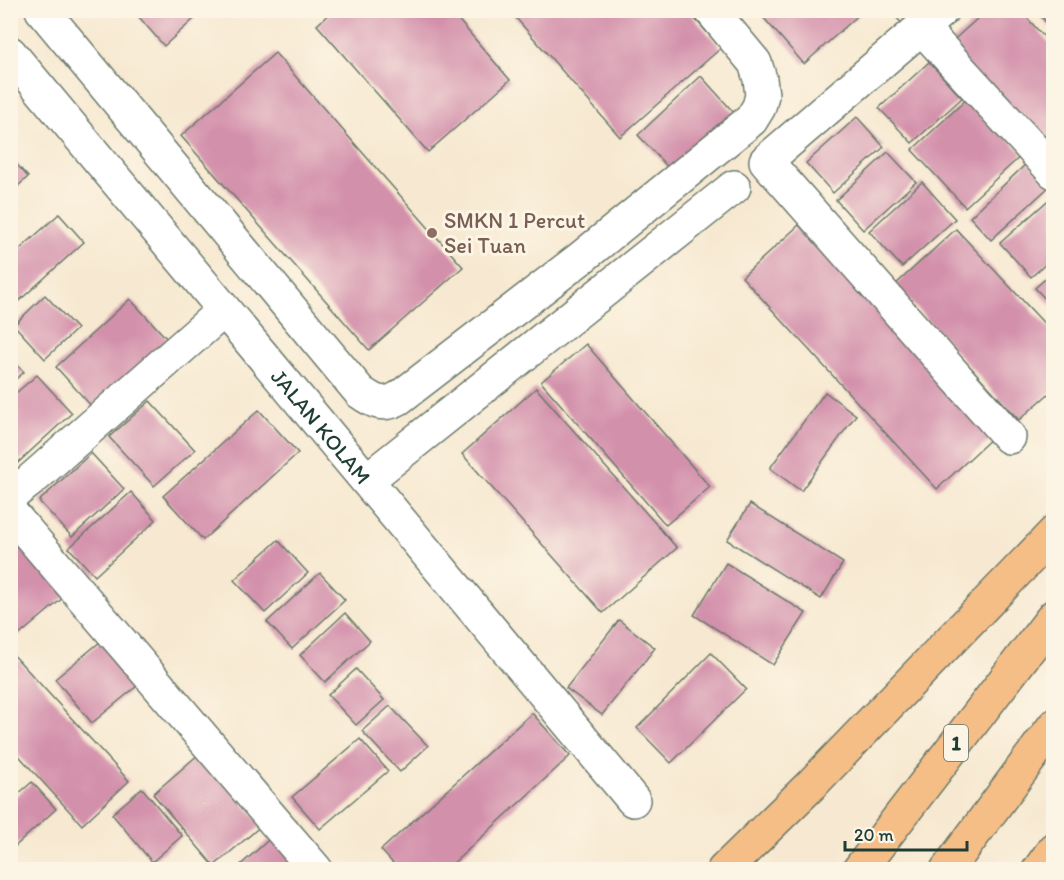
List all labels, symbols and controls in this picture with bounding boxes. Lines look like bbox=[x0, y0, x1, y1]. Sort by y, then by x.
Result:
place label: SMKN 1 Percut Sei Tuan bbox=[444, 207, 585, 259]
marker: SMKN 1 Percut Sei Tuan bbox=[425, 226, 439, 240]
street label: JALAN KOLAM bbox=[265, 363, 377, 490]
road number: 1 bbox=[944, 725, 968, 761]
scale bar bbox=[845, 814, 966, 852]
text: 20 m bbox=[854, 824, 894, 846]

